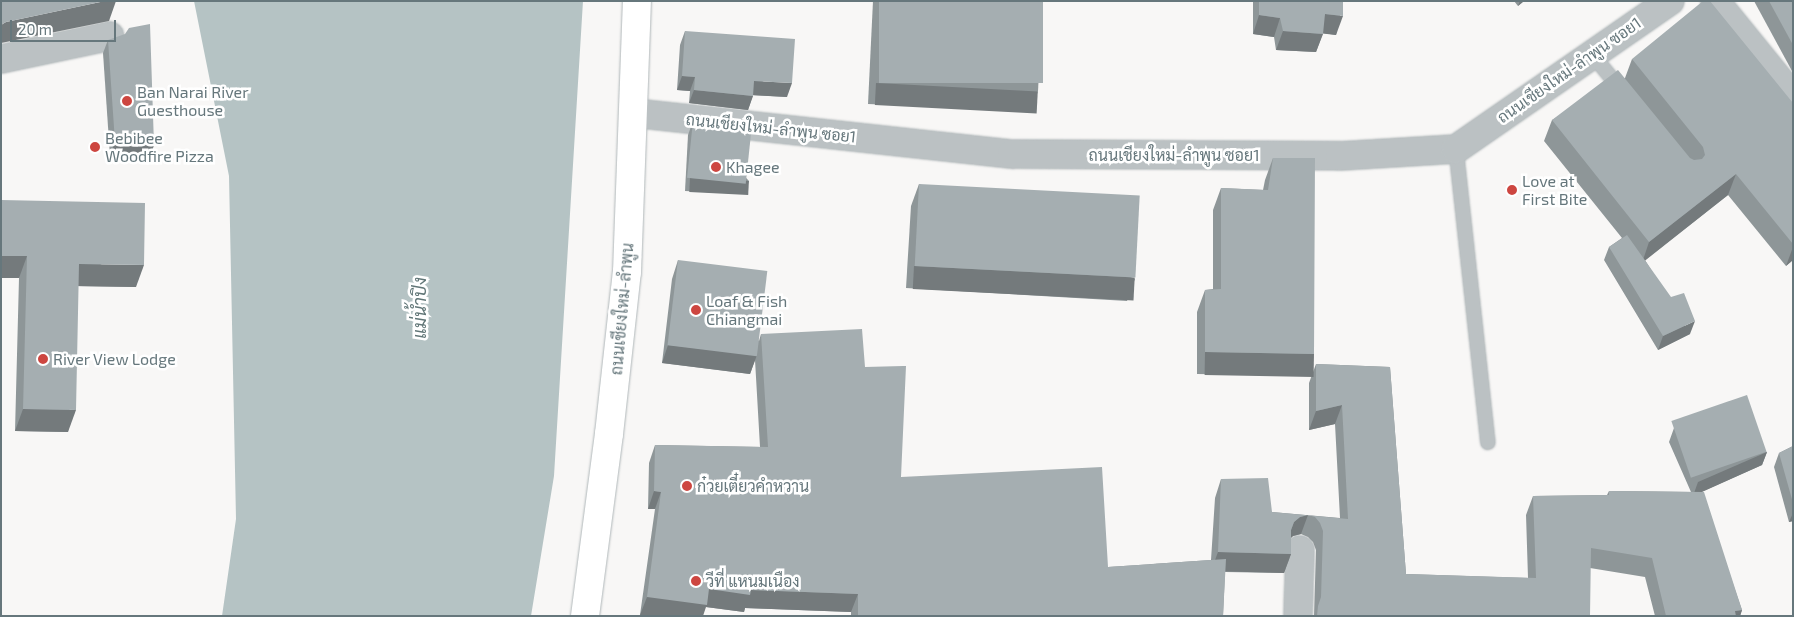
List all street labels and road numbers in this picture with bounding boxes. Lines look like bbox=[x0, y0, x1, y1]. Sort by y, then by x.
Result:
street label: ถนนเชียงใหม่-ลำพูน ซอย1 bbox=[1493, 13, 1645, 127]
street label: ถนนเชียงใหม่-ลำพูน ซอย1 bbox=[685, 110, 857, 146]
street label: ถนนเชียงใหม่-ลำพูน ซอย1 bbox=[1088, 145, 1260, 165]
street label: ถนนเชียงใหม่-ลำพูน bbox=[607, 242, 637, 376]

